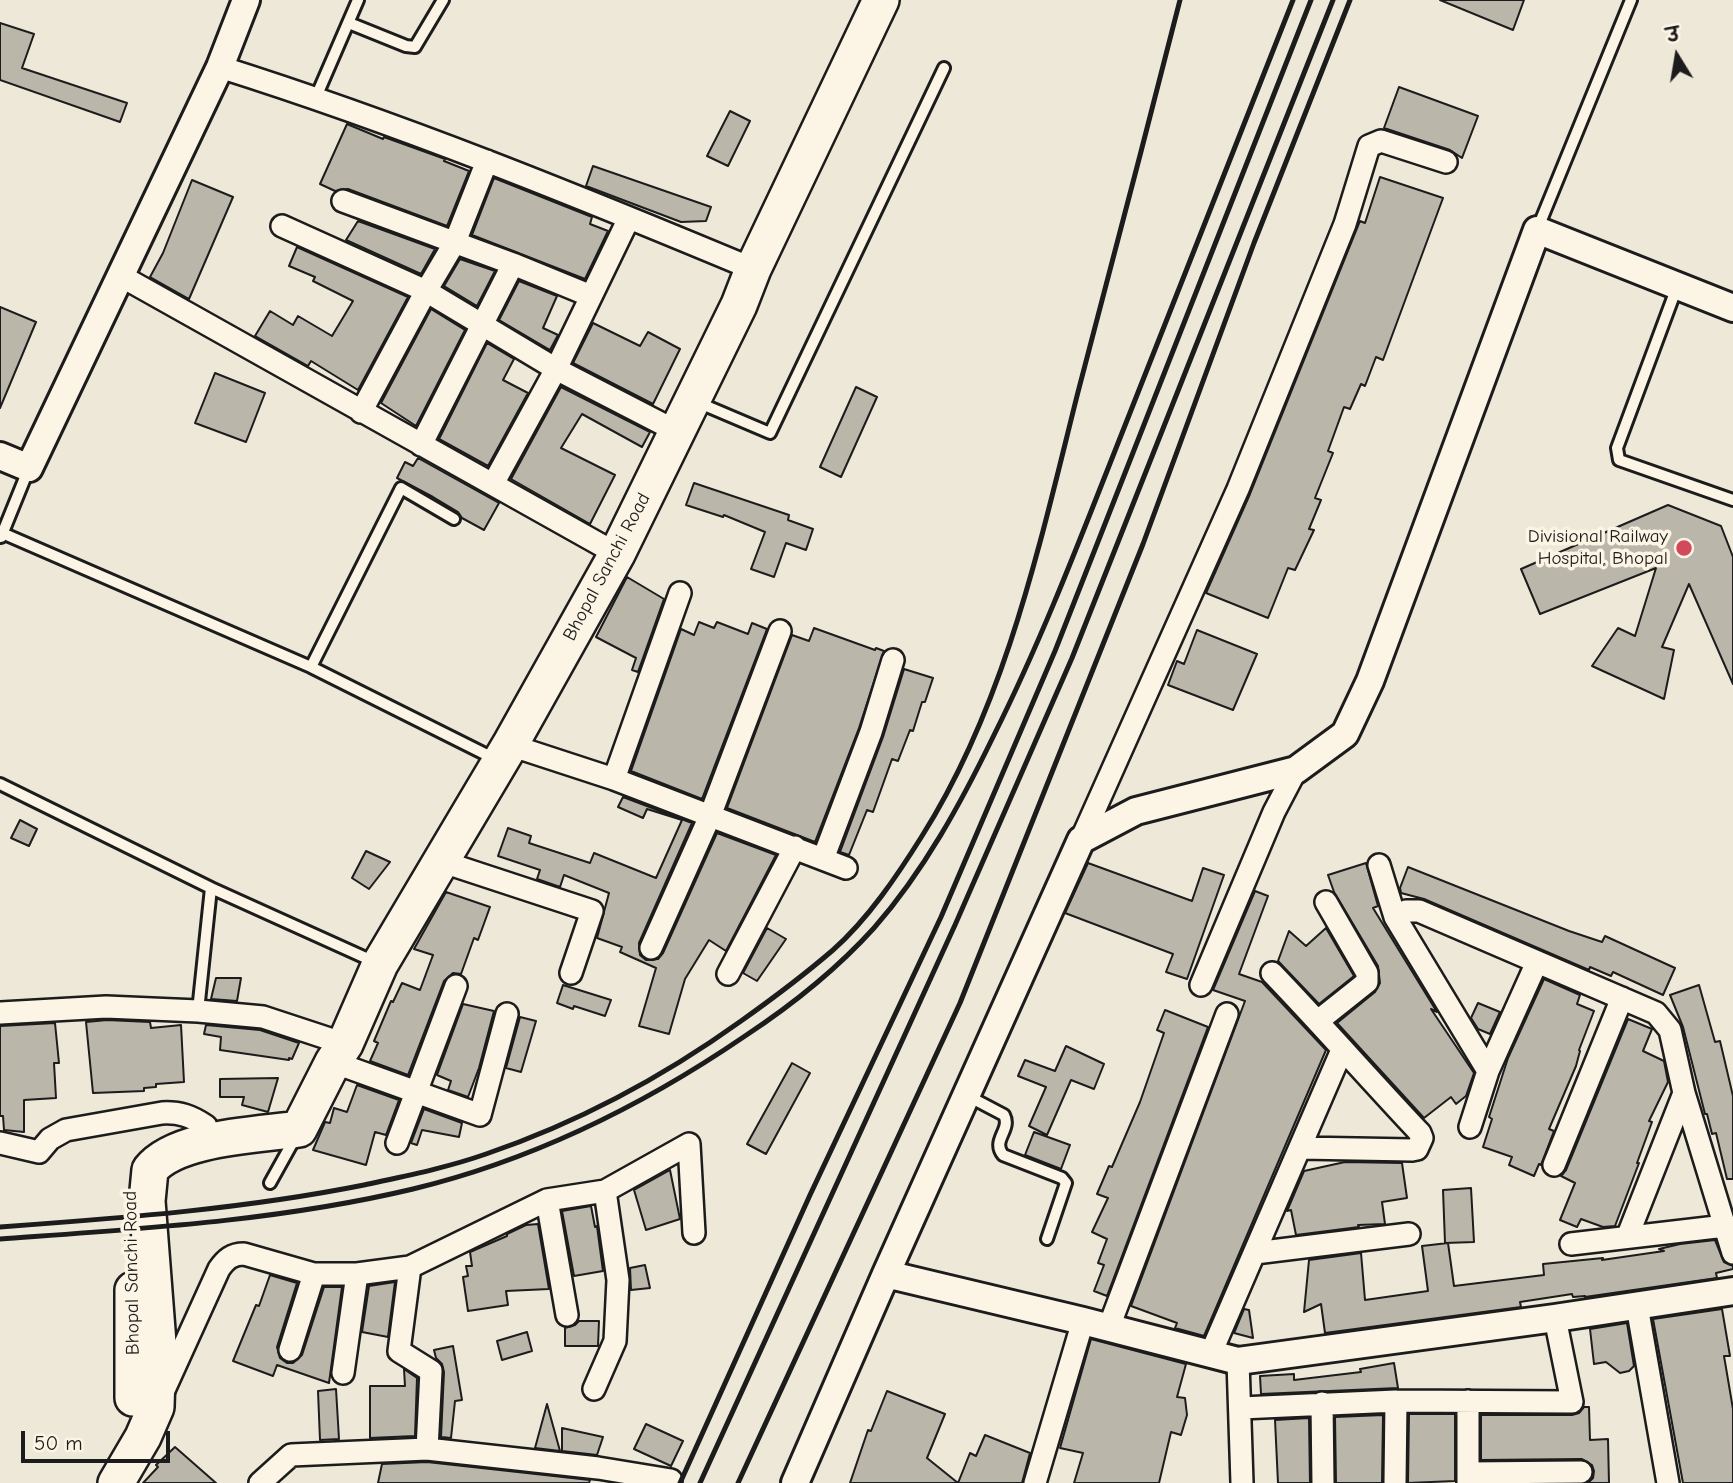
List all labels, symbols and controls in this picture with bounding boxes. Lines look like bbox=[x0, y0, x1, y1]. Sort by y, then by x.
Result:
north arrow bbox=[1642, 21, 1712, 91]
text: उ bbox=[1665, 23, 1681, 47]
street label: Bhopal Sanchi Road bbox=[558, 489, 656, 645]
place label: Divisional Railway Hospital, Bhopal bbox=[1528, 526, 1668, 570]
marker: Divisional Railway Hospital, Bhopal bbox=[1674, 538, 1694, 558]
street label: Bhopal Sanchi Road bbox=[119, 1191, 145, 1355]
scale bar bbox=[24, 1416, 173, 1460]
text: 50 m bbox=[34, 1431, 83, 1455]

